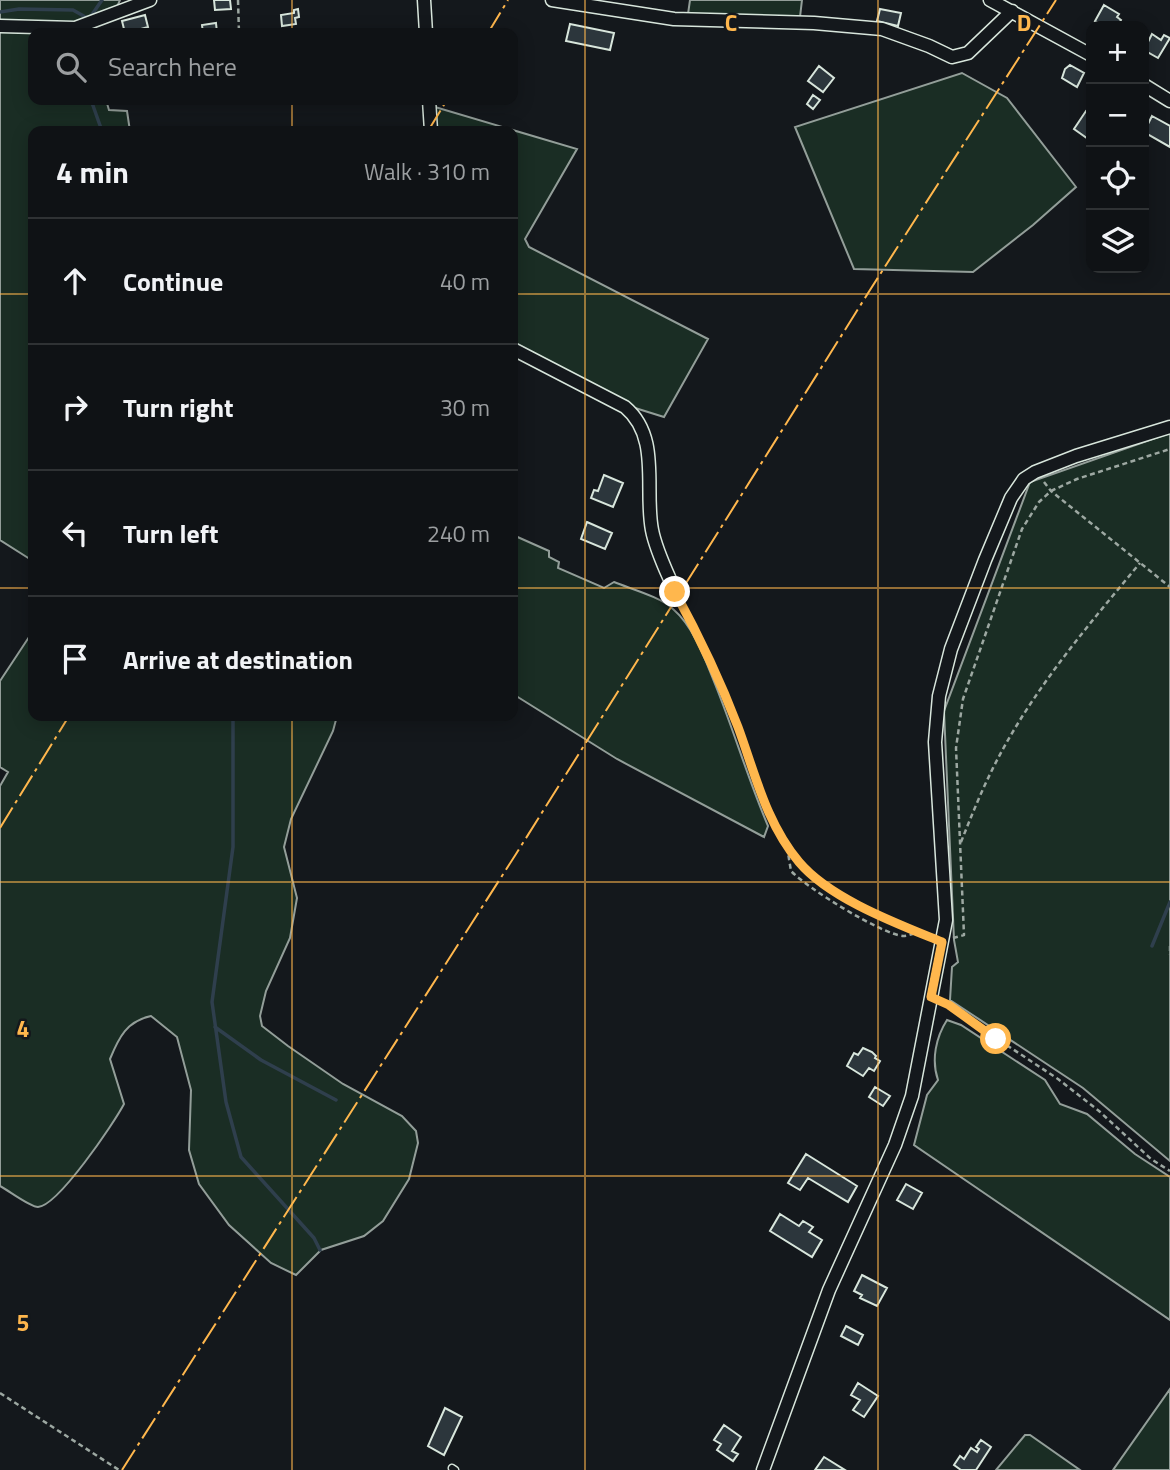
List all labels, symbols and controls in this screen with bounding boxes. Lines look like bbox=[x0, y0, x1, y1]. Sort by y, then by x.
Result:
text: C bbox=[725, 5, 737, 40]
text: D bbox=[1017, 5, 1031, 40]
map controls bbox=[1086, 21, 1149, 273]
button: + bbox=[1086, 21, 1149, 84]
search box bbox=[28, 28, 518, 105]
text: Search here bbox=[108, 47, 237, 86]
icon: search bbox=[52, 48, 90, 86]
button: − bbox=[1086, 84, 1149, 147]
button: locate bbox=[1086, 147, 1149, 210]
text: 4 min bbox=[56, 149, 129, 195]
text: Walk · 310 m bbox=[364, 154, 490, 189]
button: layers bbox=[1086, 210, 1149, 273]
icon: ahead bbox=[56, 262, 94, 300]
text: Continue bbox=[123, 262, 223, 301]
text: 40 m bbox=[440, 264, 490, 299]
icon: right bbox=[56, 388, 94, 426]
text: Turn right bbox=[123, 388, 234, 427]
text: 30 m bbox=[440, 390, 490, 425]
icon: left bbox=[56, 514, 94, 552]
text: Turn left bbox=[123, 514, 218, 553]
text: 240 m bbox=[427, 516, 490, 551]
route end bbox=[659, 576, 690, 607]
icon: arrive bbox=[56, 640, 94, 678]
text: Arrive at destination bbox=[123, 640, 353, 679]
text: 4 bbox=[17, 1011, 29, 1046]
route start bbox=[980, 1023, 1011, 1054]
text: 5 bbox=[17, 1305, 29, 1340]

